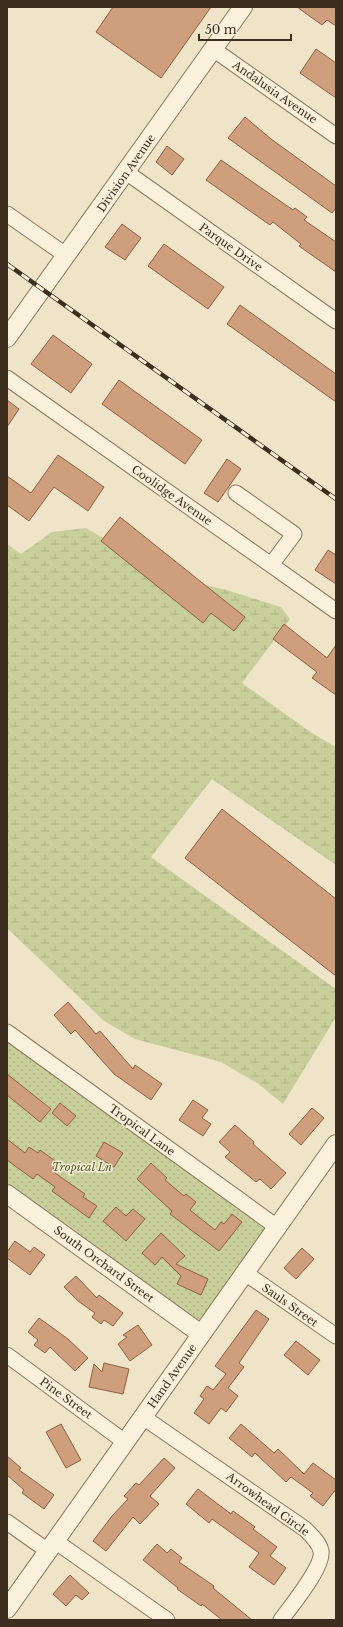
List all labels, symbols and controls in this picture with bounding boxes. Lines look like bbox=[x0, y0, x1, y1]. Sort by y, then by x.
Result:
scale bar bbox=[199, 16, 291, 42]
text: 50 m bbox=[205, 22, 237, 37]
street label: Andalusia Avenue bbox=[229, 57, 320, 126]
street label: Division Avenue bbox=[94, 131, 158, 215]
street label: Parque Drive bbox=[197, 220, 265, 274]
street label: Coolidge Avenue bbox=[129, 462, 215, 528]
street label: Tropical Lane bbox=[106, 1101, 178, 1159]
park label: Tropical Ln bbox=[52, 1160, 112, 1174]
street label: South Orchard Street bbox=[51, 1223, 158, 1306]
street label: Sauls Street bbox=[259, 1281, 321, 1330]
street label: Hand Avenue bbox=[145, 1341, 199, 1411]
street label: Pine Street bbox=[37, 1374, 96, 1422]
street label: Arrowhead Circle bbox=[223, 1469, 312, 1539]

